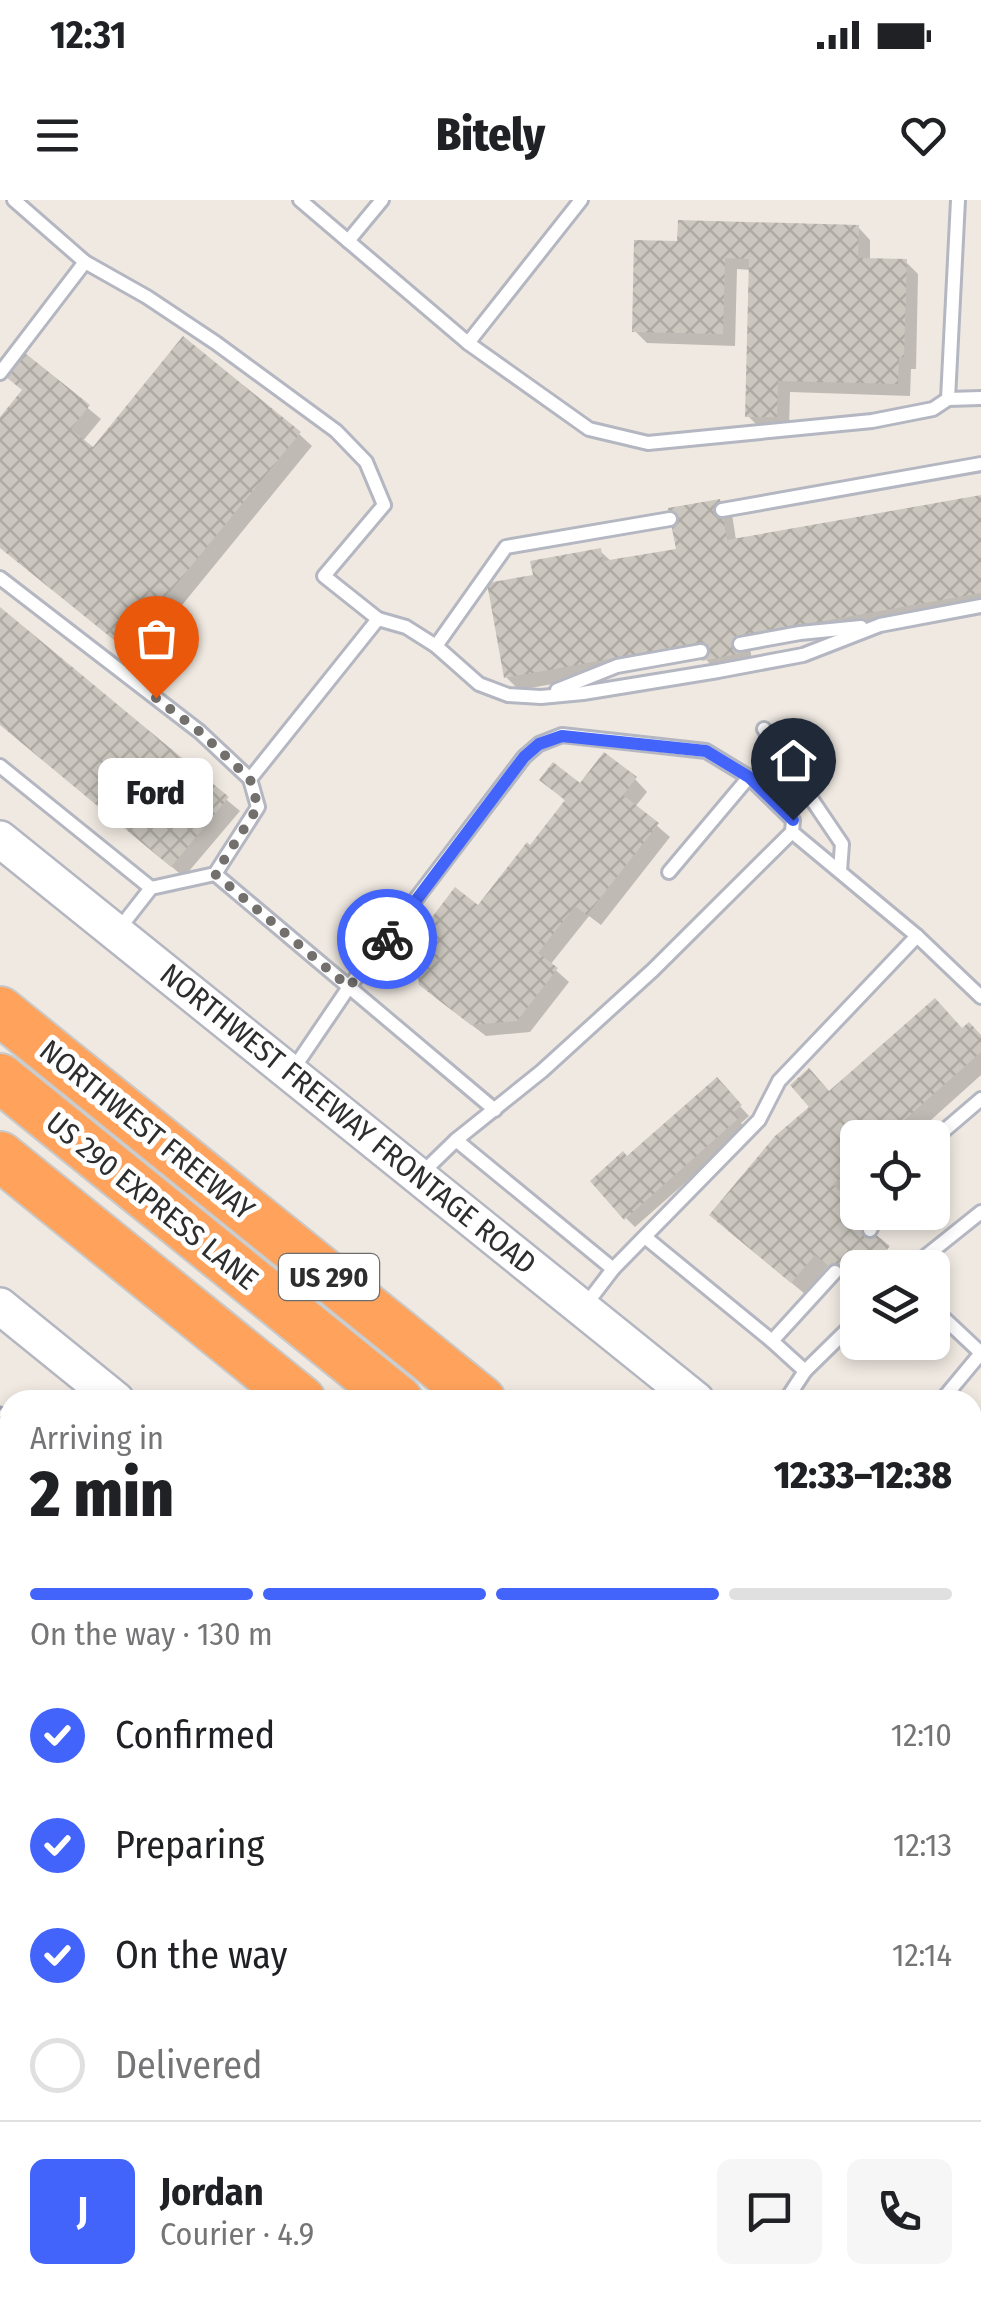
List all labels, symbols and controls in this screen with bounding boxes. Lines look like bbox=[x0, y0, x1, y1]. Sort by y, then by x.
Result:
text: 12:31 bbox=[50, 12, 126, 58]
icon: menu bbox=[30, 108, 85, 163]
text: Bitely bbox=[436, 108, 545, 162]
icon: heart bbox=[896, 108, 951, 163]
pin bbox=[114, 596, 199, 699]
icon: bag bbox=[129, 611, 184, 666]
pin bbox=[751, 718, 836, 821]
icon: home bbox=[766, 733, 821, 788]
callout: Ford bbox=[98, 758, 214, 828]
text: Ford bbox=[126, 774, 185, 812]
courier bbox=[337, 889, 437, 989]
icon: bike bbox=[360, 912, 415, 967]
street label: NORTHWEST FREEWAY FRONTAGE ROAD bbox=[153, 956, 543, 1282]
street label: NORTHWEST FREEWAY bbox=[32, 1032, 262, 1228]
street label: US 290 EXPRESS LANE bbox=[39, 1105, 265, 1297]
map controls bbox=[840, 1120, 950, 1360]
button: locate bbox=[840, 1120, 950, 1230]
button: layers bbox=[840, 1250, 950, 1360]
road number: US 290 bbox=[279, 1254, 379, 1300]
text: Arriving in bbox=[30, 1419, 164, 1457]
text: 12:33–12:38 bbox=[774, 1452, 952, 1498]
text: 2 min bbox=[30, 1455, 174, 1533]
text: On the way · 130 m bbox=[30, 1615, 273, 1653]
icon: check bbox=[30, 1708, 85, 1763]
text: Confirmed bbox=[115, 1712, 275, 1758]
text: 12:10 bbox=[891, 1716, 952, 1754]
icon: check bbox=[30, 1818, 85, 1873]
text: Preparing bbox=[115, 1822, 264, 1868]
text: 12:13 bbox=[893, 1826, 952, 1864]
icon: check bbox=[30, 1928, 85, 1983]
text: On the way bbox=[115, 1932, 287, 1978]
text: 12:14 bbox=[892, 1936, 952, 1974]
text: Delivered bbox=[115, 2042, 262, 2088]
button: chat bbox=[717, 2159, 822, 2264]
button: phone bbox=[847, 2159, 952, 2264]
text: Jordan bbox=[160, 2169, 264, 2215]
text: J bbox=[77, 2188, 88, 2234]
text: Courier · 4.9 bbox=[160, 2215, 314, 2253]

